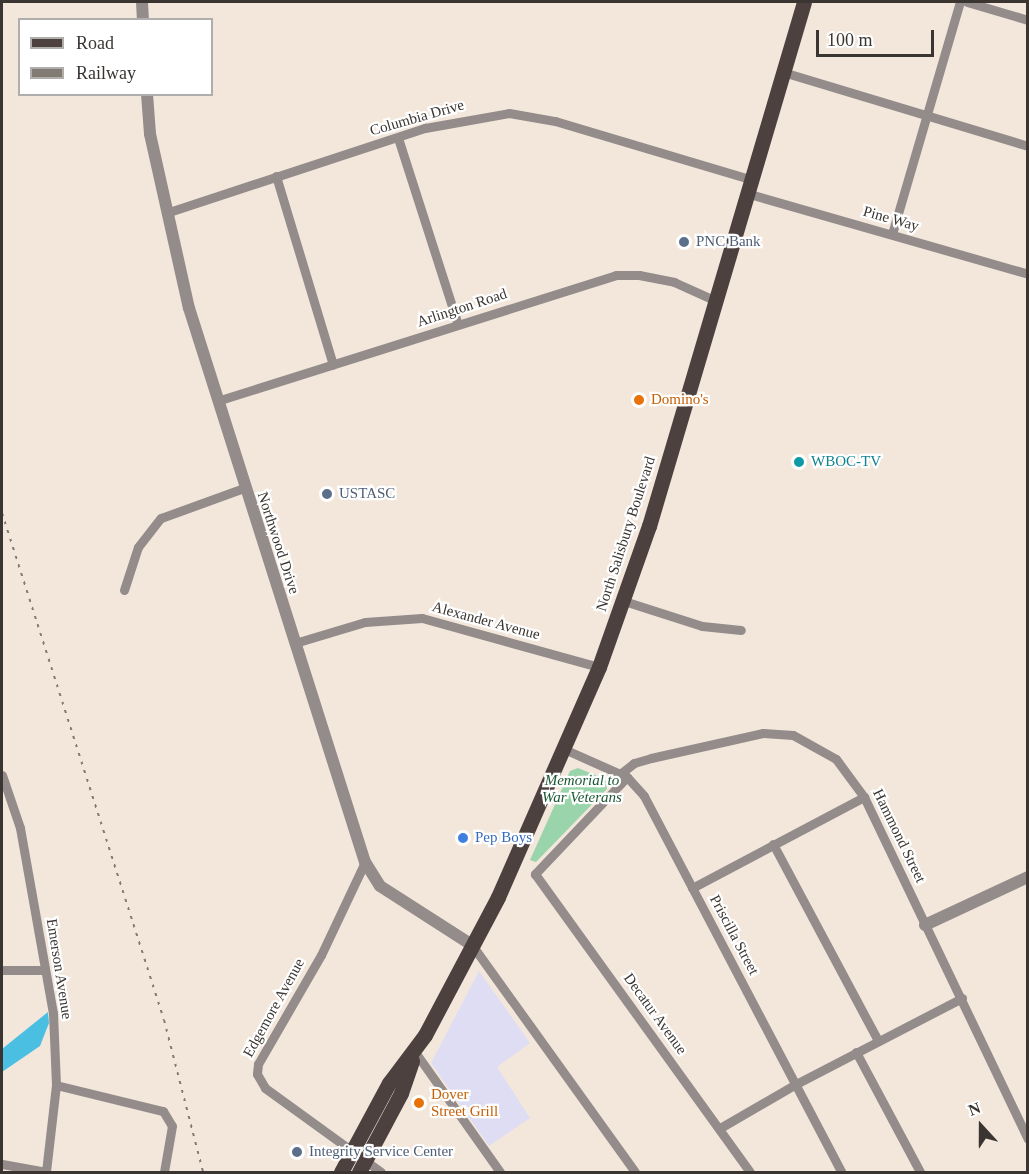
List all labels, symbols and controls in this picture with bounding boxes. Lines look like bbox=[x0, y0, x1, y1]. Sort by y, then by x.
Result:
legend bbox=[18, 18, 213, 96]
scale bar bbox=[819, 18, 938, 56]
text: 100 m bbox=[827, 30, 873, 50]
text: Road bbox=[76, 33, 114, 53]
text: Railway bbox=[76, 63, 136, 83]
street label: Columbia Drive bbox=[368, 96, 466, 140]
street label: Pine Way bbox=[861, 202, 921, 236]
place label: PNC Bank bbox=[696, 233, 761, 251]
marker: PNC Bank bbox=[677, 235, 691, 249]
street label: Arlington Road bbox=[415, 285, 509, 331]
place label: Domino's bbox=[651, 391, 709, 409]
marker: Domino's bbox=[632, 393, 646, 407]
place label: WBOC-TV bbox=[811, 453, 881, 471]
street label: North Salisbury Boulevard bbox=[592, 454, 660, 614]
marker: WBOC-TV bbox=[792, 455, 806, 469]
place label: USTASC bbox=[339, 485, 395, 503]
marker: USTASC bbox=[320, 487, 334, 501]
street label: Northwood Drive bbox=[253, 490, 303, 596]
street label: Alexander Avenue bbox=[430, 598, 542, 644]
park label: Memorial to War Veterans bbox=[542, 771, 622, 806]
street label: Hammond Street bbox=[869, 786, 929, 886]
place label: Pep Boys bbox=[475, 829, 532, 847]
marker: Pep Boys bbox=[456, 831, 470, 845]
street label: Priscilla Street bbox=[705, 892, 763, 978]
street label: Emerson Avenue bbox=[42, 917, 76, 1021]
street label: Edgemore Avenue bbox=[239, 955, 309, 1061]
street label: Decatur Avenue bbox=[619, 970, 691, 1058]
place label: Dover Street Grill bbox=[431, 1085, 498, 1120]
marker: Dover Street Grill bbox=[412, 1096, 426, 1110]
north arrow bbox=[951, 1096, 1011, 1156]
text: N bbox=[966, 1099, 983, 1119]
place label: Integrity Service Center bbox=[309, 1143, 453, 1161]
marker: Integrity Service Center bbox=[290, 1145, 304, 1159]

